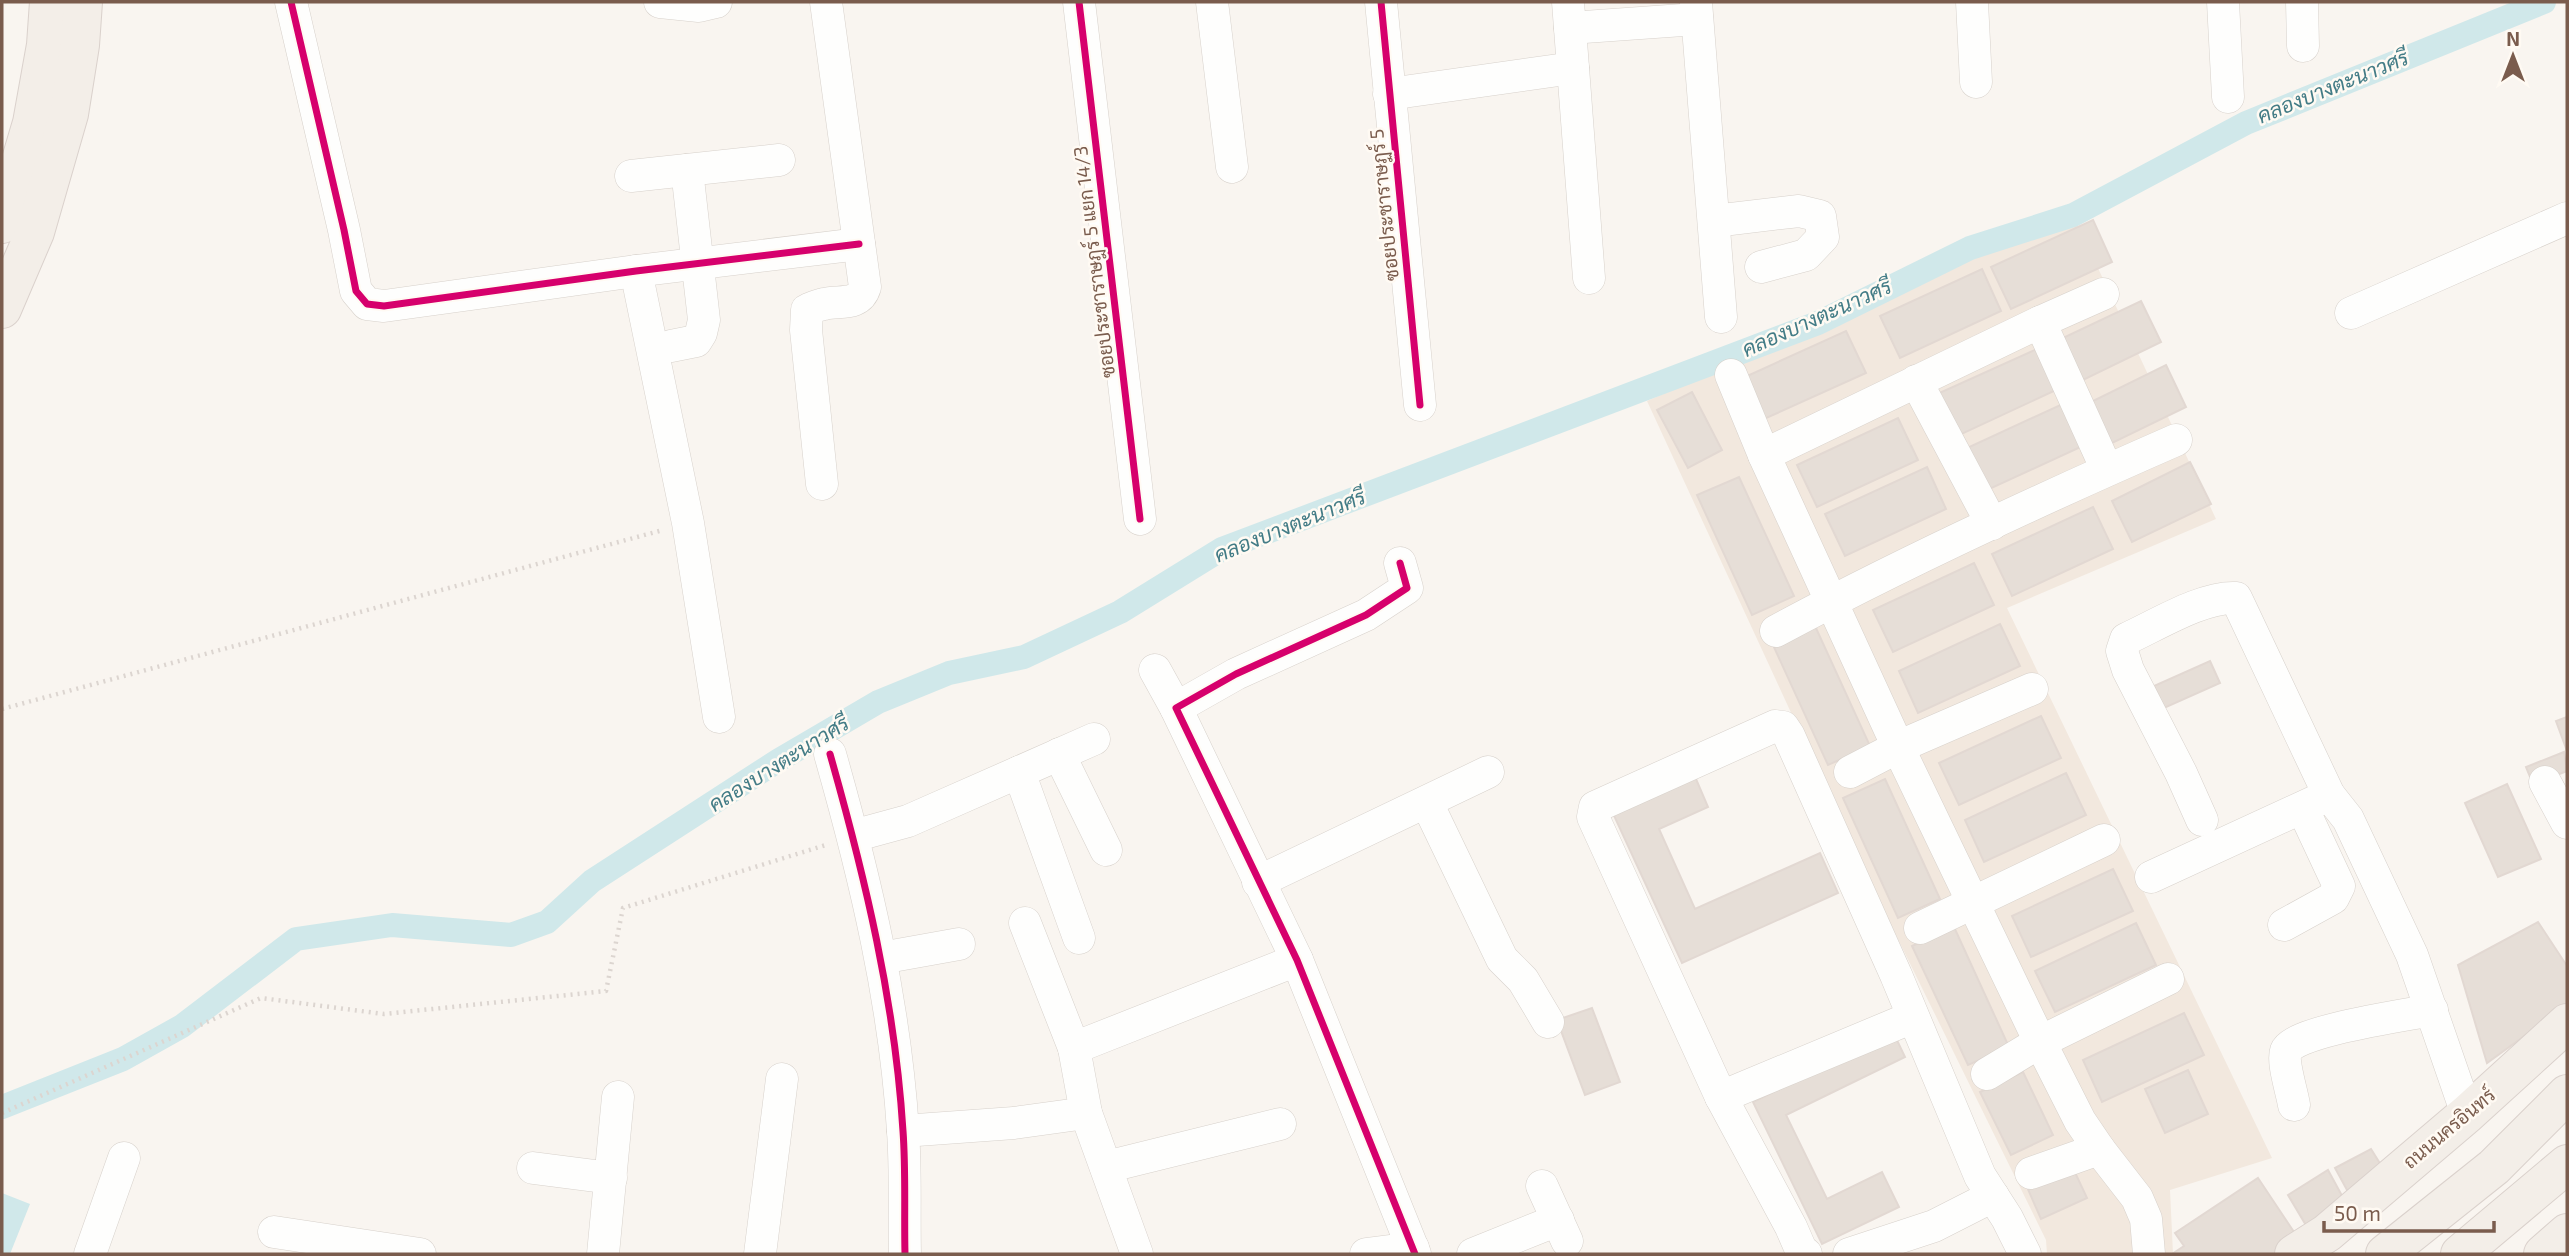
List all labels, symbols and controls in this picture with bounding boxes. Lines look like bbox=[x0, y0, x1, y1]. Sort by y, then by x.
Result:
north arrow bbox=[2478, 21, 2548, 91]
text: N bbox=[2506, 27, 2520, 50]
water label: คลองบางตะนาวศรี bbox=[2253, 43, 2414, 127]
street label: ซอยประชาราษฏร์ 5 bbox=[1364, 128, 1405, 282]
street label: ซอยประชาราษฎร์ 5 แยก 14/3 bbox=[1068, 144, 1121, 379]
water label: คลองบางตะนาวศรี bbox=[1738, 272, 1897, 361]
water label: คลองบางตะนาวศรี bbox=[1210, 482, 1371, 566]
water label: คลองบางตะนาวศรี bbox=[703, 708, 855, 816]
street label: ถนนนครอินทร์ bbox=[2398, 1083, 2499, 1173]
scale bar bbox=[2324, 1190, 2494, 1234]
text: 50 m bbox=[2334, 1200, 2381, 1225]

